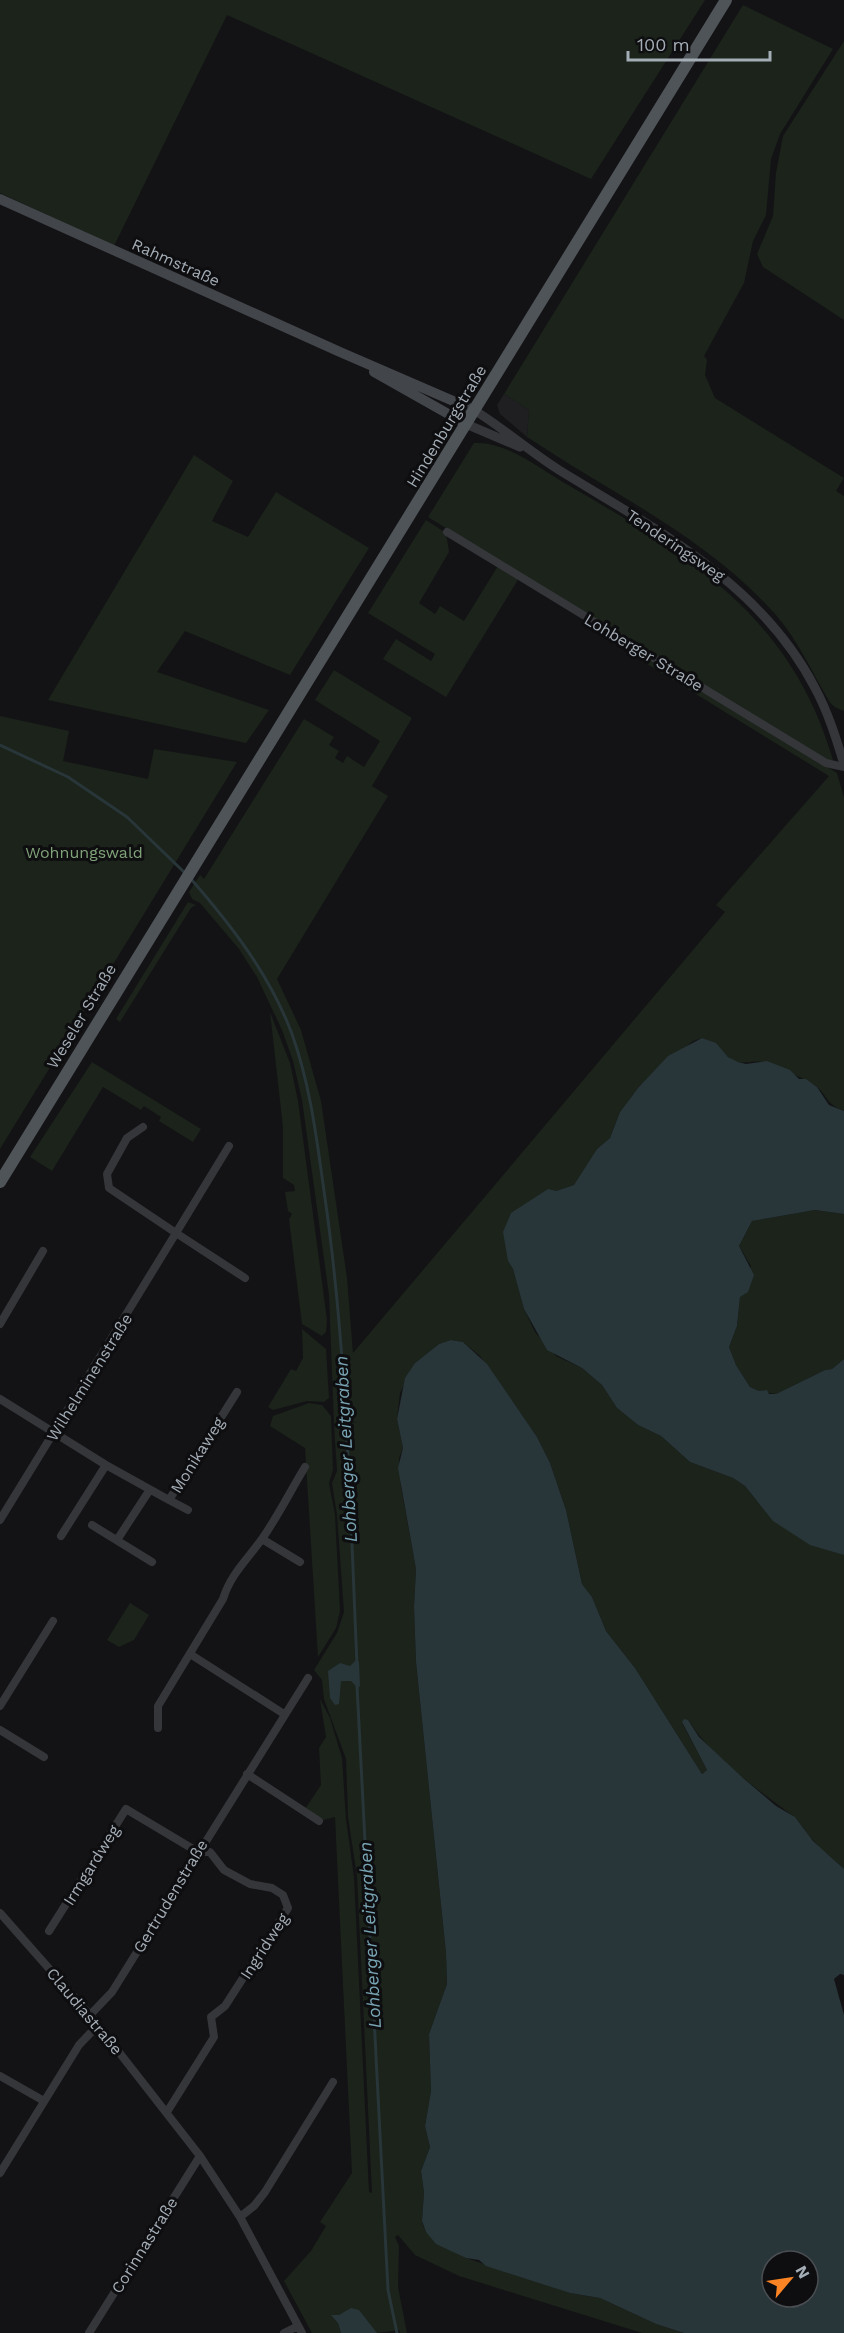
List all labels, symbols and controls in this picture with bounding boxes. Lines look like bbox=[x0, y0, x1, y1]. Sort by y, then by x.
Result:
scale bar bbox=[628, 24, 770, 62]
text: 100 m bbox=[637, 34, 690, 55]
street label: Rahmstraße bbox=[129, 235, 223, 290]
street label: Hindenburgstraße bbox=[402, 362, 490, 491]
street label: Tenderingsweg bbox=[623, 506, 729, 586]
street label: Lohberger Straße bbox=[581, 610, 707, 695]
park label: Wohnungswald bbox=[25, 843, 143, 862]
street label: Weseler Straße bbox=[43, 960, 120, 1072]
street label: Wilhelminenstraße bbox=[42, 1310, 136, 1445]
water label: Lohberger Leitgraben bbox=[330, 1355, 361, 1543]
street label: Monikaweg bbox=[167, 1413, 229, 1497]
street label: Irmgardweg bbox=[59, 1821, 124, 1909]
street label: Gertrudenstraße bbox=[129, 1836, 212, 1956]
water label: Lohberger Leitgraben bbox=[354, 1841, 385, 2029]
street label: Ingridweg bbox=[236, 1909, 293, 1983]
street label: Claudiastraße bbox=[43, 1964, 127, 2059]
street label: Corinnastraße bbox=[107, 2194, 182, 2297]
north arrow bbox=[760, 2249, 820, 2309]
text: N bbox=[791, 2262, 814, 2282]

